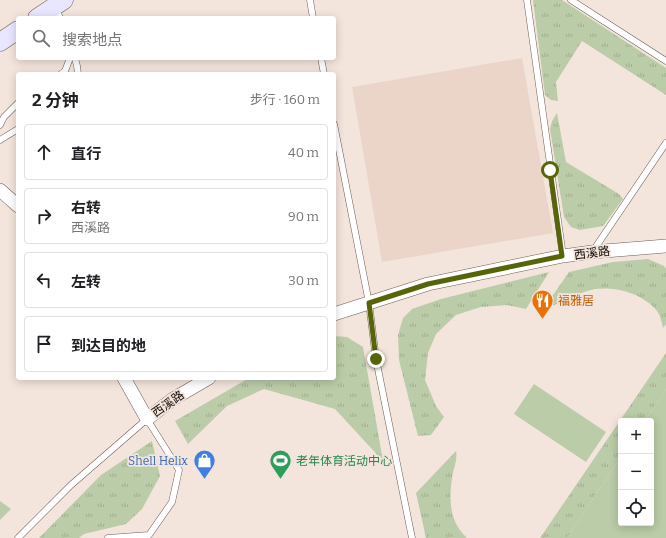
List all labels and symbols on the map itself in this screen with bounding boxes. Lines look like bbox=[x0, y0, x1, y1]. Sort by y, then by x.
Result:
route start bbox=[541, 161, 559, 179]
street label: 西溪路 bbox=[573, 244, 611, 262]
restaurant icon: 福雅居 bbox=[529, 288, 555, 321]
place label: 福雅居 bbox=[558, 294, 594, 308]
route end bbox=[367, 350, 385, 368]
street label: 西溪路 bbox=[149, 388, 187, 420]
shop icon: Shell Helix bbox=[191, 448, 217, 481]
sports icon: 老年体育活动中心 bbox=[267, 448, 293, 481]
place label: Shell Helix bbox=[128, 454, 188, 468]
place label: 老年体育活动中心 bbox=[296, 454, 392, 468]

